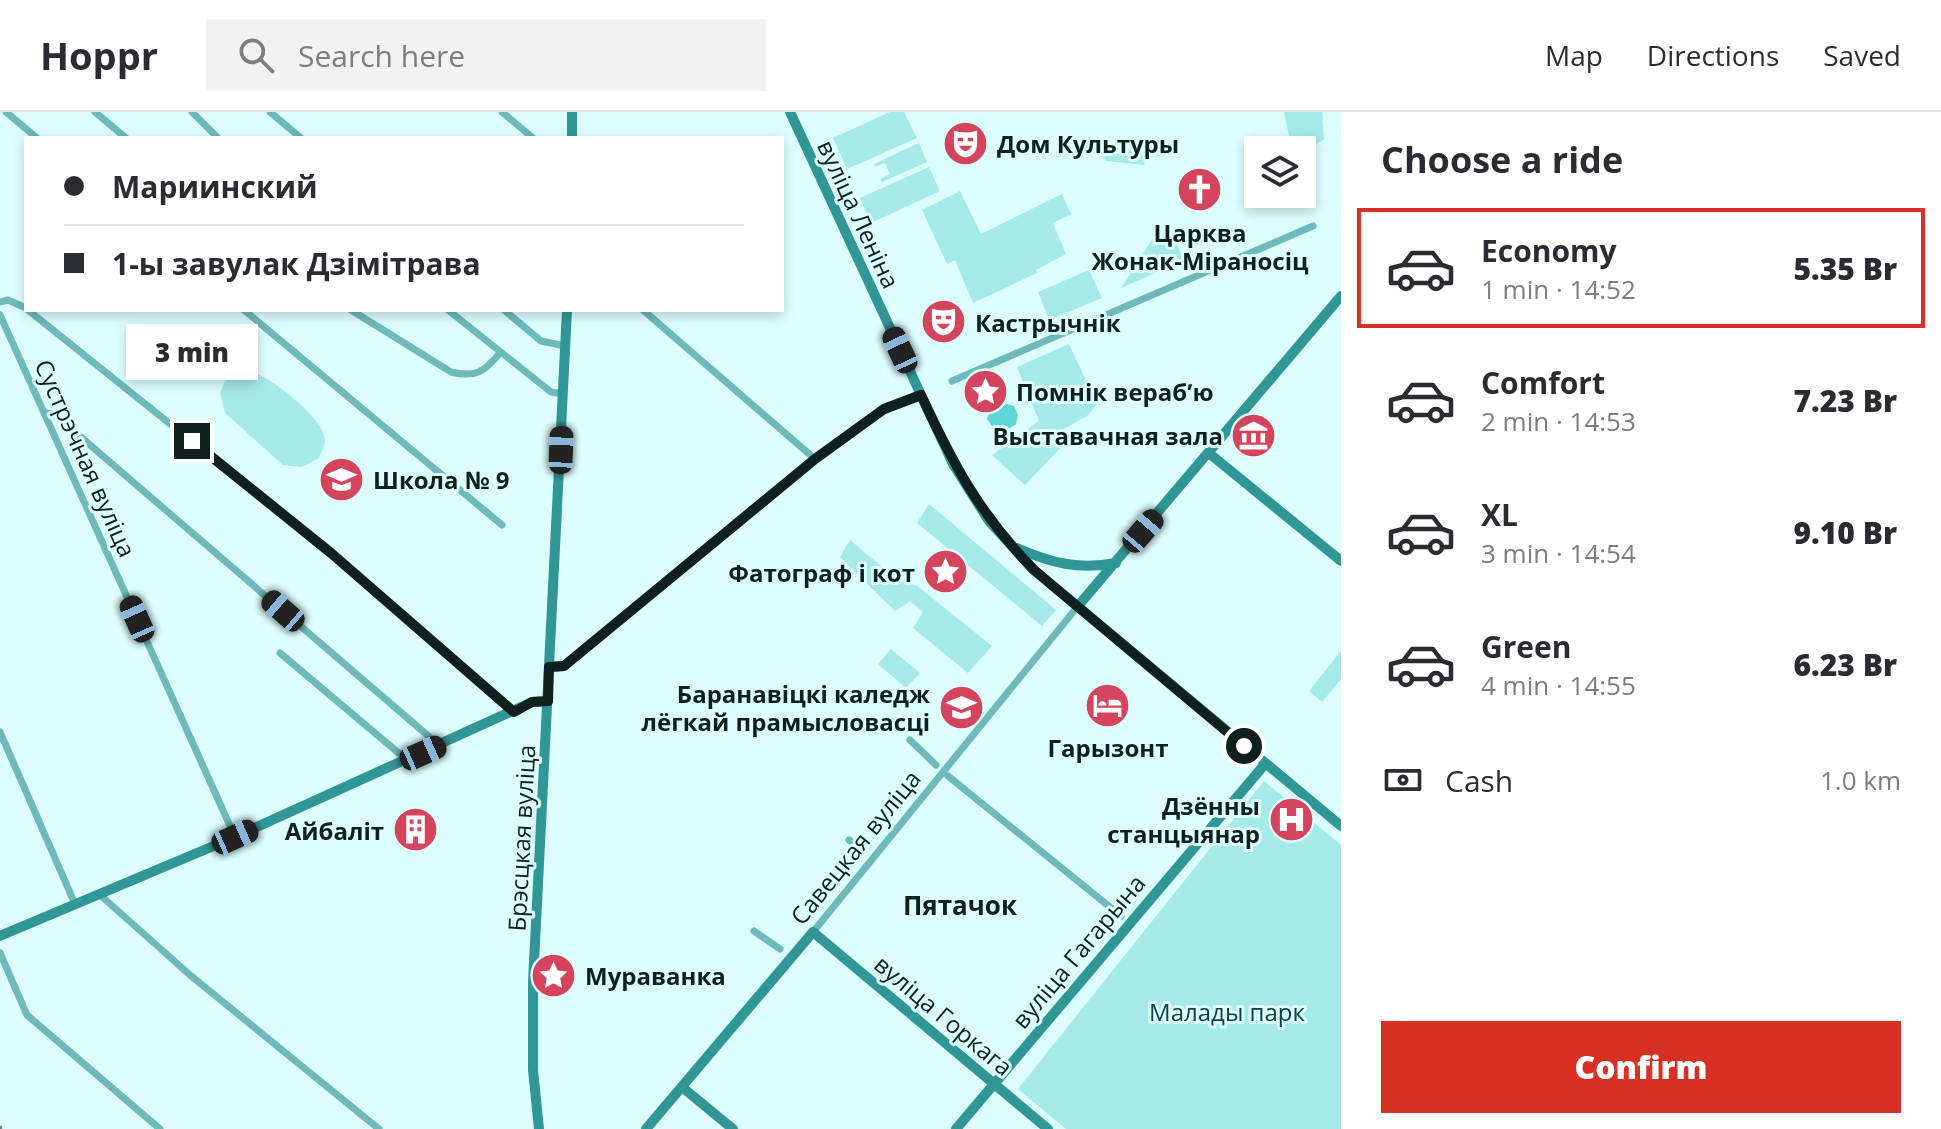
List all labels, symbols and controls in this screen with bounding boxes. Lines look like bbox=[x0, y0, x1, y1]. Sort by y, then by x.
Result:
search box bbox=[206, 19, 766, 91]
text: Hoppr bbox=[40, 29, 158, 81]
icon: search bbox=[234, 33, 278, 77]
text: Search here bbox=[298, 35, 465, 76]
text: Map bbox=[1545, 36, 1603, 74]
text: Directions bbox=[1647, 36, 1779, 74]
text: Saved bbox=[1823, 36, 1901, 74]
theatre icon: Дом Культуры bbox=[942, 119, 990, 167]
place label: Дом Культуры bbox=[997, 127, 1179, 160]
street label: вуліца Леніна bbox=[810, 134, 908, 294]
text: Choose a ride bbox=[1381, 135, 1623, 184]
map controls bbox=[1244, 136, 1316, 208]
button: layers bbox=[1244, 136, 1316, 208]
text: Мариинский bbox=[112, 166, 318, 207]
church icon: Царква Жонак-Міраносіц bbox=[1176, 166, 1224, 214]
place label: Царква Жонак-Міраносіц bbox=[1091, 216, 1309, 277]
text: Economy bbox=[1481, 230, 1617, 271]
icon: car bbox=[1385, 232, 1457, 304]
text: 1-ы завулак Дзімітрава bbox=[112, 243, 481, 284]
text: 5.35 Br bbox=[1794, 248, 1897, 289]
text: 1 min · 14:52 bbox=[1481, 271, 1636, 307]
theatre icon: Кастрычнік bbox=[920, 298, 968, 346]
place label: Кастрычнік bbox=[975, 306, 1121, 339]
car bbox=[879, 323, 921, 377]
callout: 3 min bbox=[126, 325, 258, 381]
text: 3 min bbox=[155, 334, 229, 370]
street label: Сустрэчная вуліца bbox=[28, 354, 144, 562]
text: Comfort bbox=[1481, 362, 1605, 403]
icon: car bbox=[1385, 364, 1457, 436]
place icon: Помнік верабʼю bbox=[961, 367, 1009, 415]
place label: Помнік верабʼю bbox=[1016, 375, 1213, 408]
text: 7.23 Br bbox=[1794, 380, 1897, 421]
text: 2 min · 14:53 bbox=[1481, 403, 1636, 439]
museum icon: Выставачная зала bbox=[1230, 411, 1278, 459]
place label: Выставачная зала bbox=[992, 419, 1223, 452]
route end bbox=[174, 423, 210, 459]
car bbox=[548, 426, 574, 474]
school or university icon: Школа № 9 bbox=[318, 455, 366, 503]
place label: Школа № 9 bbox=[373, 463, 509, 496]
text: XL bbox=[1481, 494, 1518, 535]
icon: car bbox=[1385, 496, 1457, 568]
car bbox=[1118, 505, 1168, 557]
text: 9.10 Br bbox=[1794, 512, 1897, 553]
text: 3 min · 14:54 bbox=[1481, 535, 1636, 571]
place icon: Фатограф і кот bbox=[922, 548, 970, 596]
place label: Фатограф і кот bbox=[728, 556, 915, 589]
car bbox=[257, 586, 309, 636]
car bbox=[116, 592, 158, 646]
text: Green bbox=[1481, 626, 1572, 667]
icon: car bbox=[1385, 628, 1457, 700]
text: 6.23 Br bbox=[1794, 644, 1897, 685]
text: 4 min · 14:55 bbox=[1481, 667, 1636, 703]
place label: Баранавіцкі каледж лёгкай прамысловасці bbox=[642, 677, 930, 738]
hotel icon: Гарызонт bbox=[1084, 681, 1132, 729]
school or university icon: Баранавіцкі каледж лёгкай прамысловасці bbox=[937, 683, 985, 731]
route start bbox=[1226, 728, 1262, 764]
place label: Гарызонт bbox=[1048, 731, 1168, 764]
car bbox=[396, 732, 450, 774]
street label: Брэсцкая вуліца bbox=[500, 744, 542, 932]
icon: cash bbox=[1381, 758, 1425, 802]
text: Cash bbox=[1445, 760, 1513, 801]
text: 1.0 km bbox=[1820, 762, 1901, 798]
street label: Савецкая вуліца bbox=[782, 763, 928, 931]
place label: Дзённы станцыянар bbox=[1107, 789, 1260, 850]
hospital icon: Дзённы станцыянар bbox=[1267, 795, 1315, 843]
building icon: Айбаліт bbox=[391, 806, 439, 854]
place label: Айбаліт bbox=[285, 814, 384, 847]
car bbox=[208, 816, 262, 858]
street label: вуліца Гагарына bbox=[1004, 867, 1152, 1035]
district label: Пятачок bbox=[903, 887, 1018, 923]
street label: вуліца Горкага bbox=[868, 947, 1020, 1083]
place icon: Мураванка bbox=[530, 951, 578, 999]
place label: Мураванка bbox=[585, 959, 726, 992]
park label: Малады парк bbox=[1149, 995, 1305, 1028]
button: Confirm bbox=[1381, 1021, 1901, 1113]

